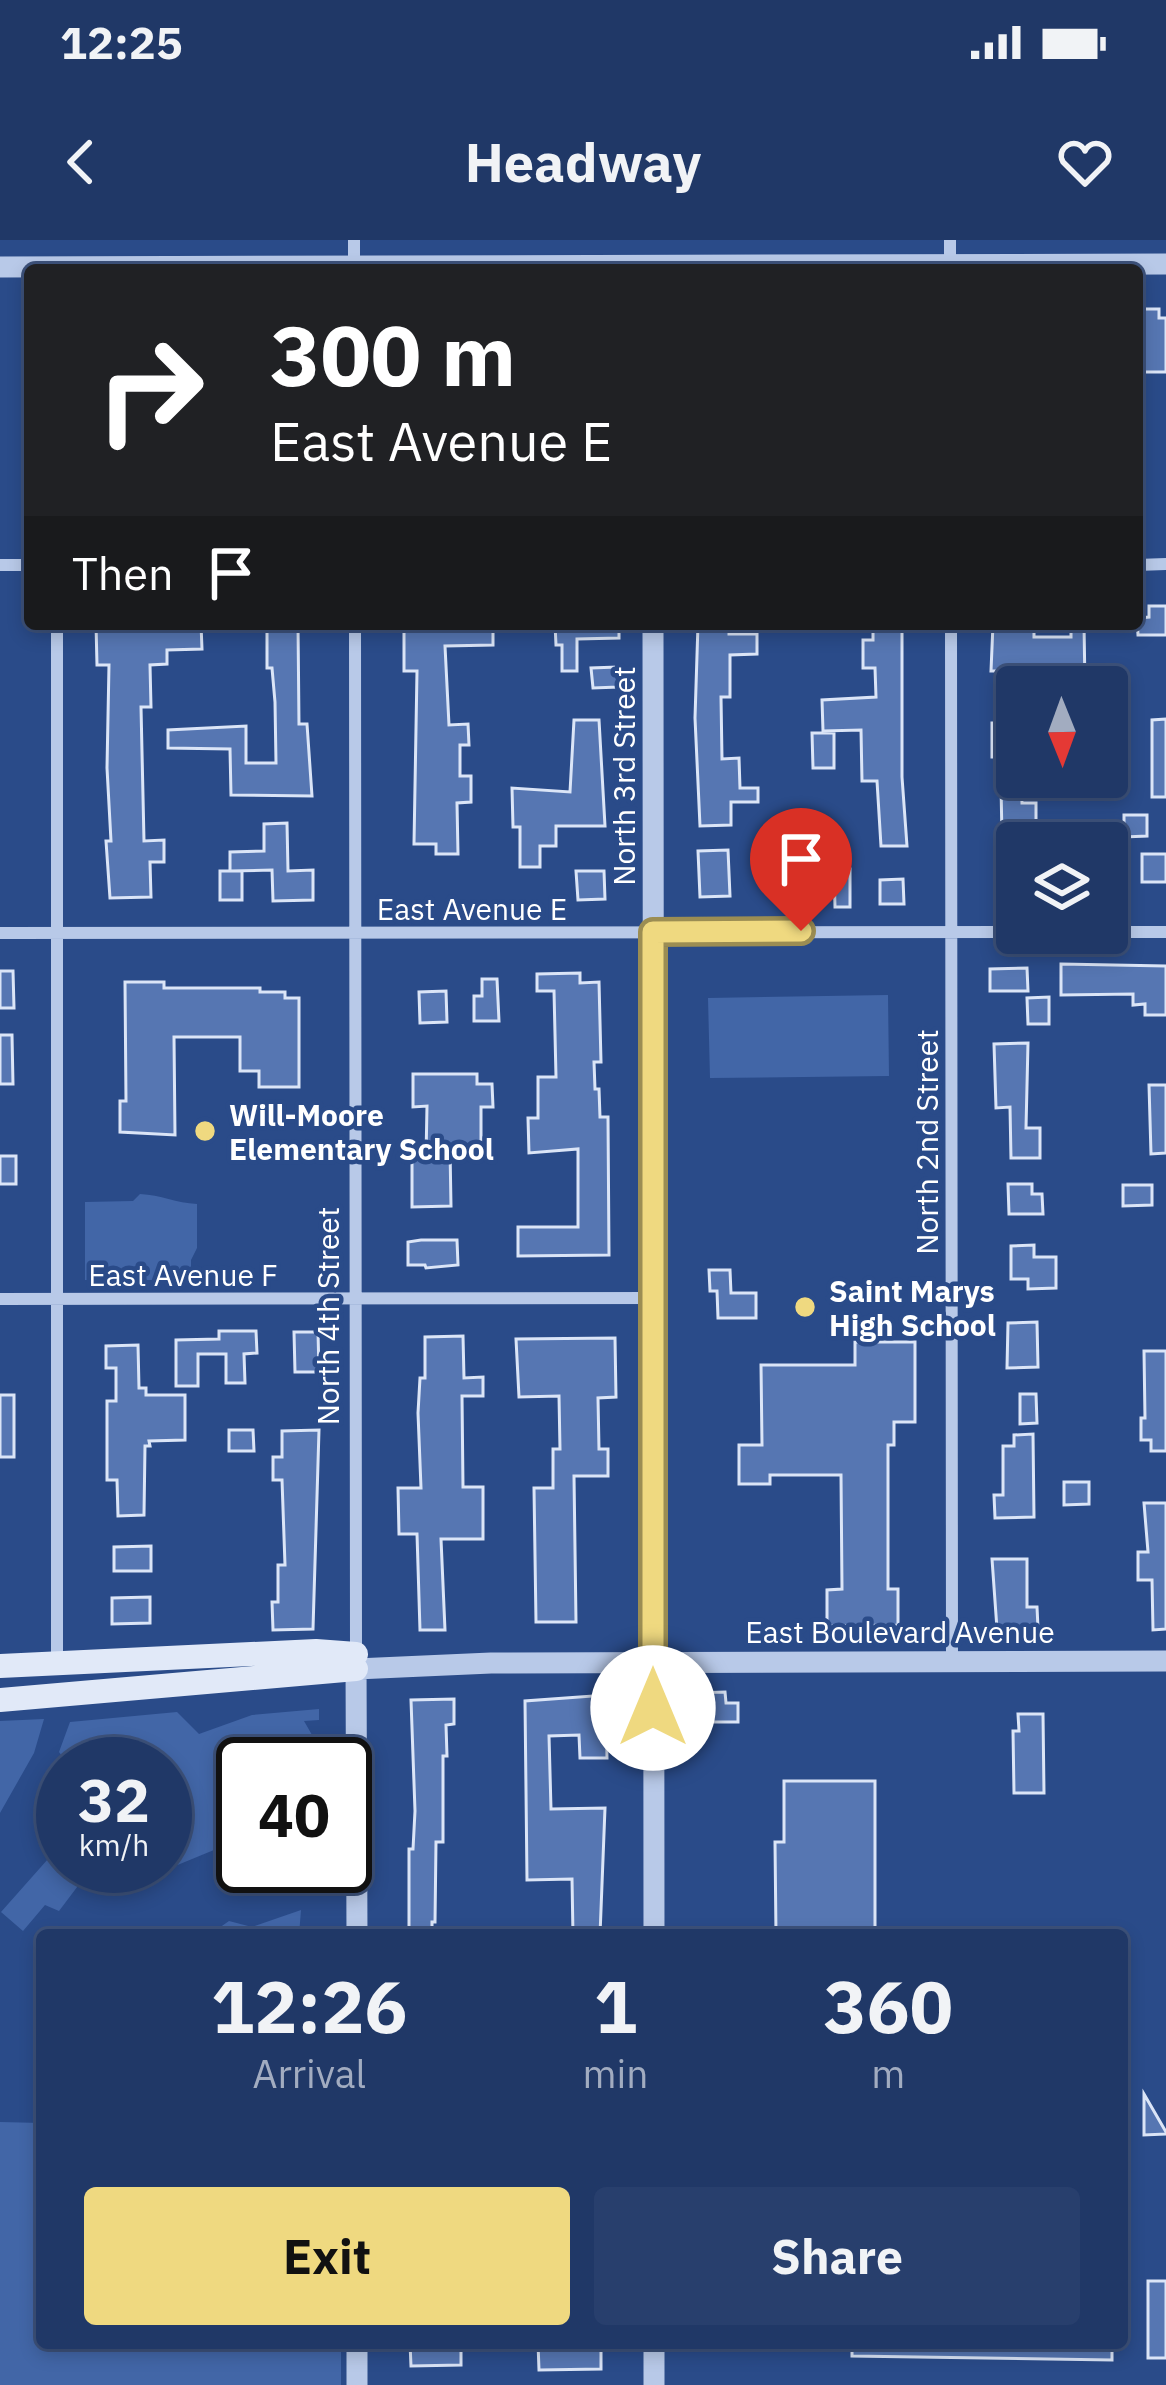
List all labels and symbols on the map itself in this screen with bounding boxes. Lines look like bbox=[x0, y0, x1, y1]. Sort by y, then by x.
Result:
street label: North 3rd Street bbox=[604, 666, 643, 886]
north arrow bbox=[996, 666, 1128, 798]
pin bbox=[750, 808, 852, 931]
street label: East Avenue E bbox=[377, 889, 567, 928]
street label: North 2nd Street bbox=[907, 1029, 946, 1255]
place label: Will-Moore Elementary School bbox=[229, 1095, 494, 1168]
marker: Will-Moore Elementary School bbox=[192, 1118, 218, 1144]
street label: North 4th Street bbox=[308, 1207, 347, 1425]
street label: East Avenue F bbox=[88, 1255, 278, 1294]
place label: Saint Marys High School bbox=[829, 1271, 996, 1344]
marker: Saint Marys High School bbox=[792, 1294, 818, 1320]
street label: East Boulevard Avenue bbox=[745, 1612, 1055, 1651]
position arrow bbox=[590, 1645, 716, 1771]
speed limit sign: 40 bbox=[216, 1737, 372, 1893]

